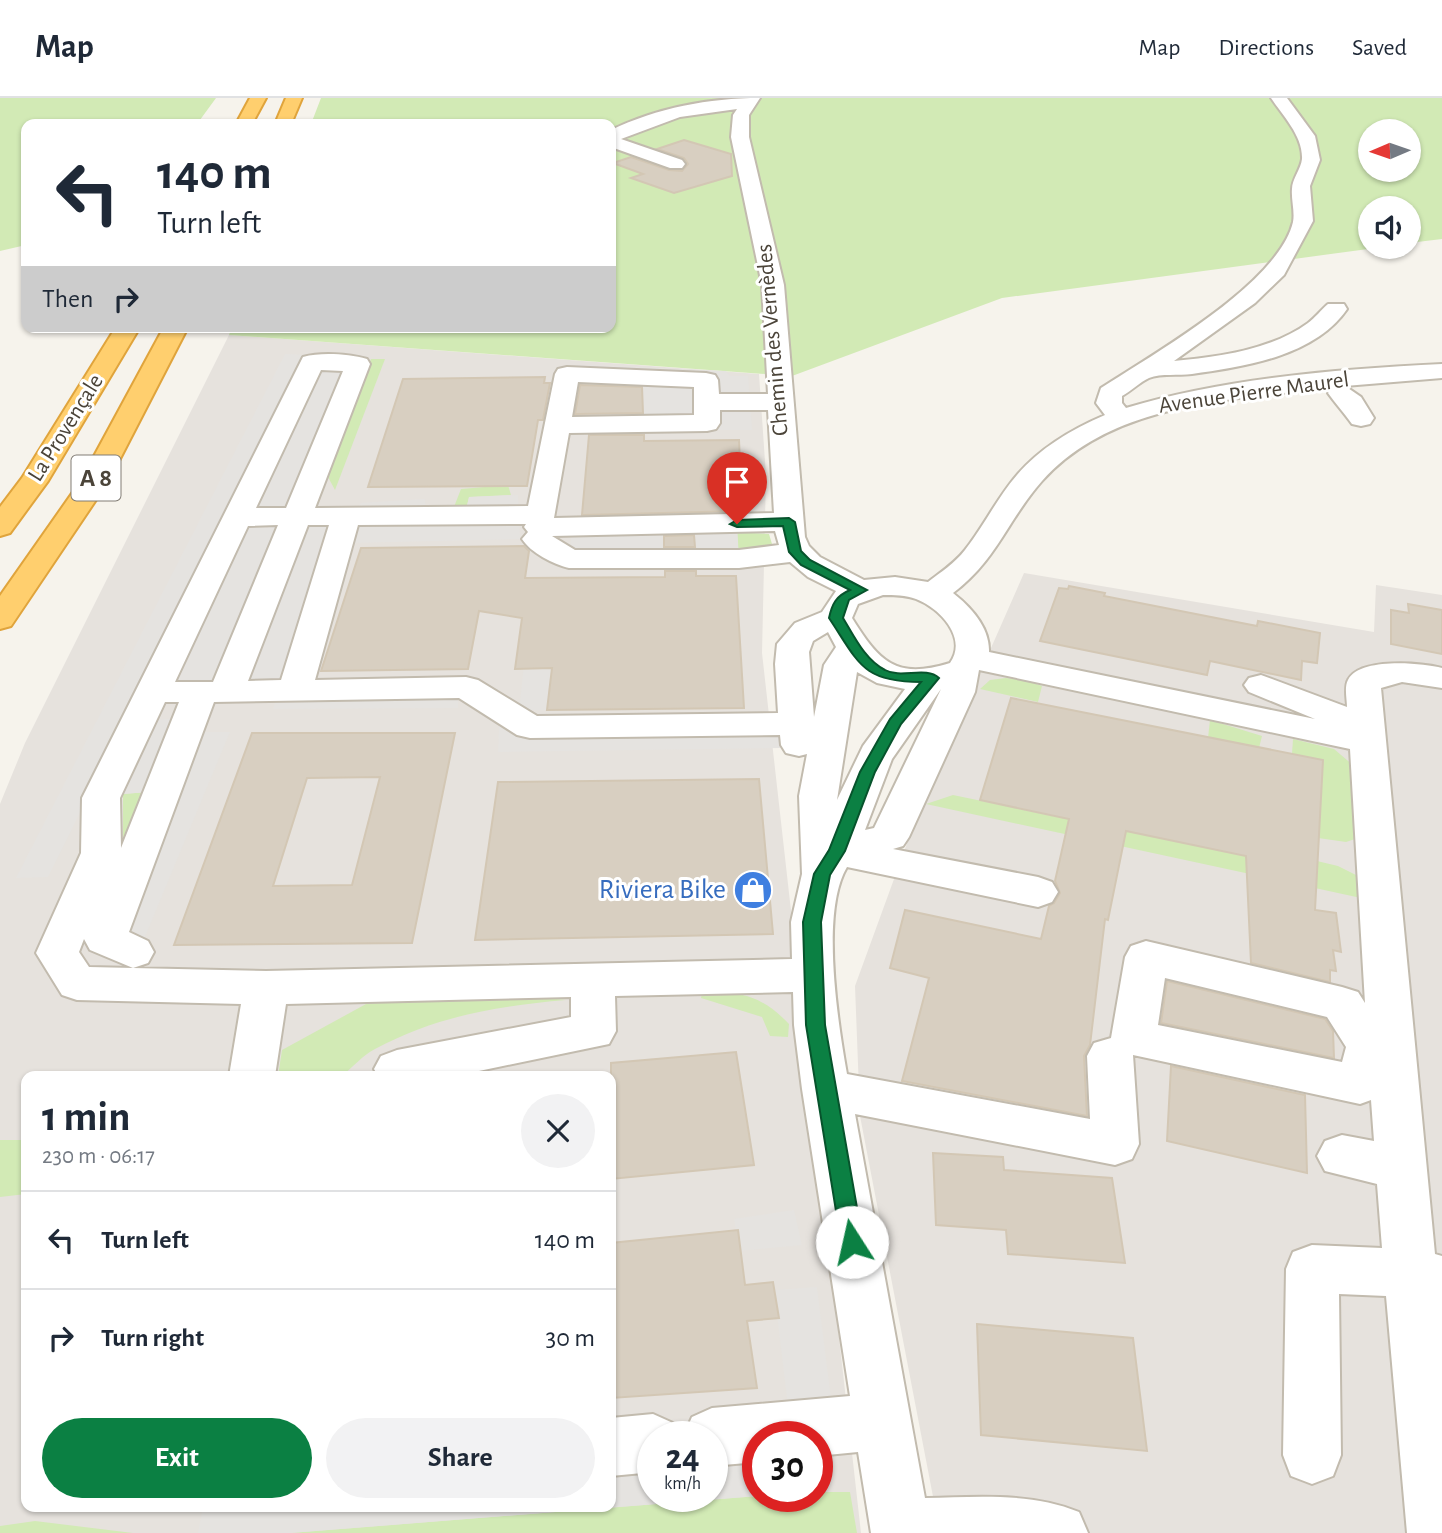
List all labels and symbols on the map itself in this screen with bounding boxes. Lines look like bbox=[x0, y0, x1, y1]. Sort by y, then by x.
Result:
north arrow bbox=[1358, 119, 1421, 182]
street label: Chemin des Vernèdes bbox=[753, 243, 793, 437]
street label: Avenue Pierre Maurel bbox=[1157, 368, 1351, 418]
street label: La Provençale bbox=[24, 370, 108, 486]
pin bbox=[707, 452, 767, 524]
road number: A 8 bbox=[72, 456, 120, 500]
shop icon: Riviera Bike bbox=[732, 869, 774, 911]
place label: Riviera Bike bbox=[599, 876, 726, 904]
position arrow bbox=[815, 1205, 889, 1279]
speed limit sign: 30 bbox=[742, 1421, 833, 1512]

